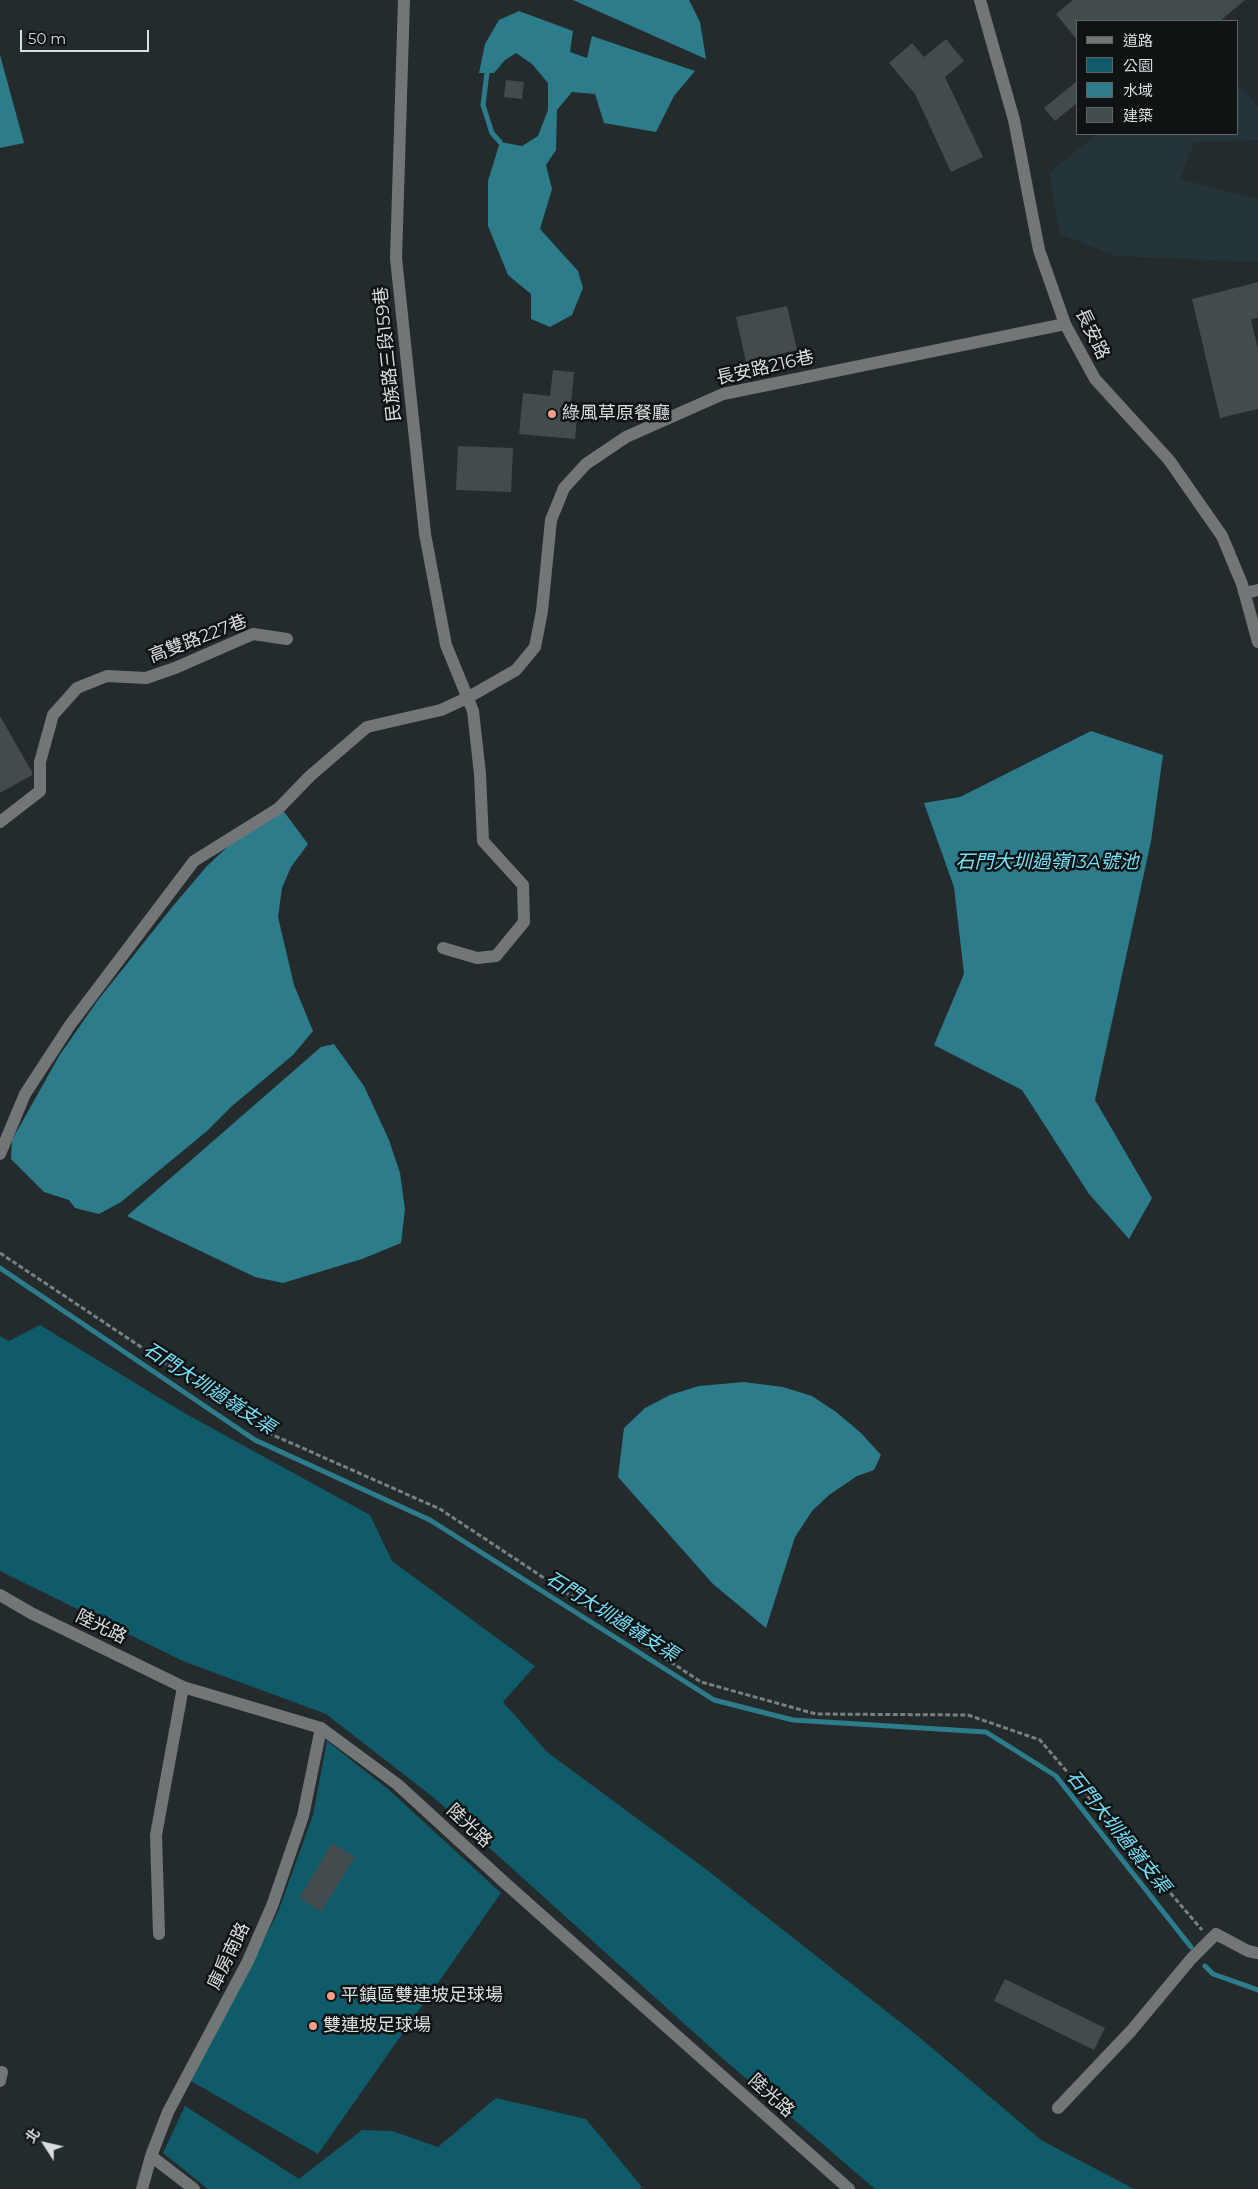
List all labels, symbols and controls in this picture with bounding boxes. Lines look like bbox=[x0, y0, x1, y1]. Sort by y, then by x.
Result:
scale bar bbox=[22, 20, 151, 52]
legend bbox=[1076, 20, 1238, 135]
text: 50 m bbox=[28, 29, 66, 48]
text: 道路 bbox=[1123, 31, 1153, 50]
text: 公園 bbox=[1123, 56, 1153, 75]
text: 水域 bbox=[1123, 81, 1153, 100]
text: 建築 bbox=[1123, 106, 1153, 125]
street label: 民族路三段159巷 bbox=[370, 285, 406, 423]
street label: 長安路 bbox=[1070, 305, 1114, 363]
street label: 長安路216巷 bbox=[714, 346, 816, 390]
place label: 綠風草原餐廳 bbox=[562, 403, 670, 425]
marker: 綠風草原餐廳 bbox=[546, 408, 558, 420]
street label: 高雙路227巷 bbox=[146, 610, 250, 668]
water label: 石門大圳過嶺13A號池 bbox=[955, 851, 1139, 873]
water label: 石門大圳過嶺支渠 bbox=[139, 1338, 279, 1440]
water label: 石門大圳過嶺支渠 bbox=[542, 1567, 682, 1667]
street label: 陸光路 bbox=[72, 1605, 130, 1649]
water label: 石門大圳過嶺支渠 bbox=[1061, 1766, 1175, 1898]
street label: 陸光路 bbox=[442, 1800, 496, 1852]
street label: 庫房南路 bbox=[204, 1919, 254, 1993]
place label: 平鎮區雙連坡足球場 bbox=[341, 1985, 503, 2007]
marker: 平鎮區雙連坡足球場 bbox=[325, 1990, 337, 2002]
place label: 雙連坡足球場 bbox=[323, 2015, 431, 2037]
marker: 雙連坡足球場 bbox=[307, 2020, 319, 2032]
street label: 陸光路 bbox=[744, 2070, 798, 2122]
north arrow bbox=[20, 2119, 70, 2169]
text: 北 bbox=[21, 2125, 44, 2146]

